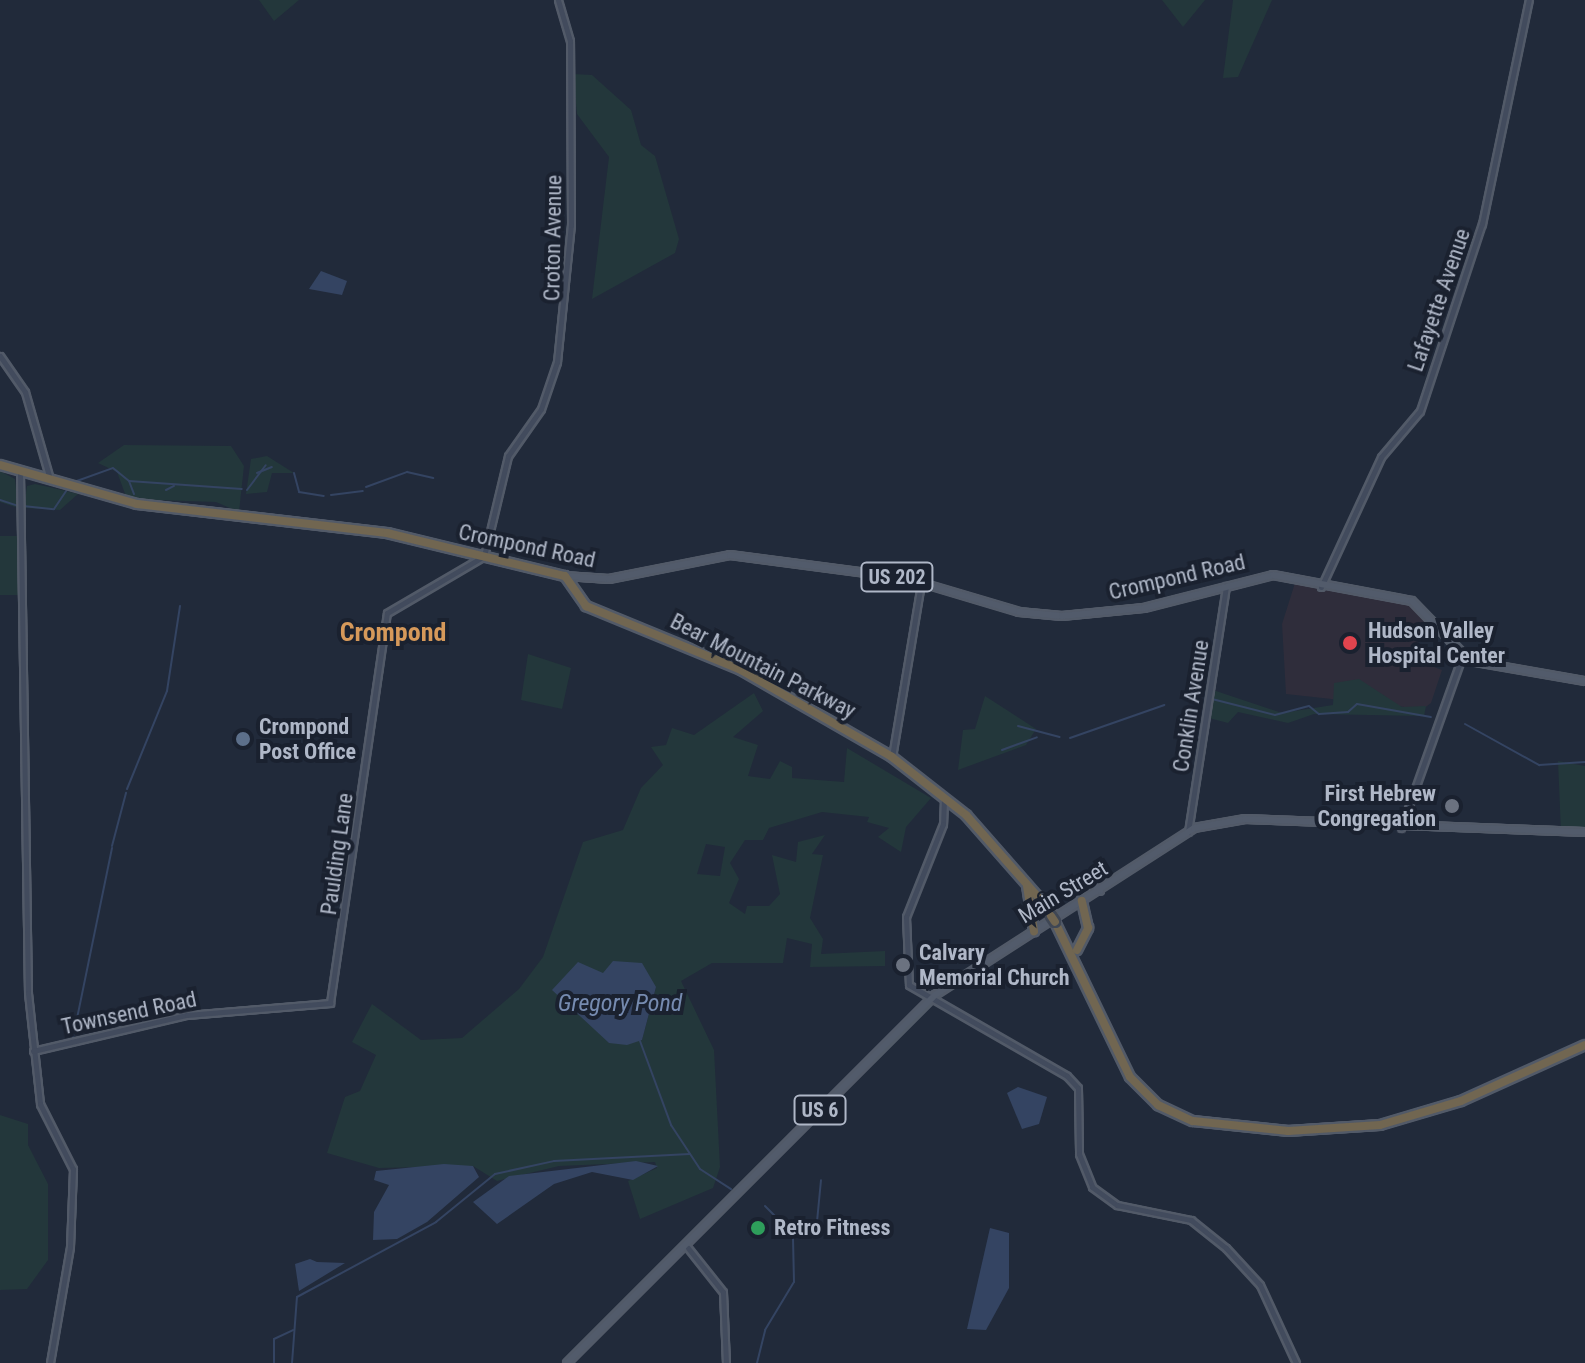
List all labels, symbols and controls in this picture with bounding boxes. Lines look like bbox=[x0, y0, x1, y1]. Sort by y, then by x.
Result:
street label: Croton Avenue bbox=[539, 175, 567, 301]
street label: Lafayette Avenue bbox=[1402, 225, 1476, 375]
street label: Crompond Road bbox=[456, 519, 598, 573]
street label: Crompond Road bbox=[1106, 548, 1248, 606]
road number: US 202 bbox=[859, 561, 935, 593]
street label: Bear Mountain Parkway bbox=[666, 608, 860, 724]
district label: Crompond bbox=[340, 617, 446, 649]
place label: Hudson Valley Hospital Center bbox=[1368, 617, 1505, 668]
marker: Hudson Valley Hospital Center bbox=[1339, 632, 1361, 654]
street label: Conklin Avenue bbox=[1168, 638, 1214, 774]
place label: Crompond Post Office bbox=[259, 713, 356, 764]
marker: Crompond Post Office bbox=[234, 730, 252, 748]
place label: First Hebrew Congregation bbox=[1318, 780, 1436, 832]
street label: Paulding Lane bbox=[315, 791, 359, 917]
marker: First Hebrew Congregation bbox=[1443, 797, 1461, 815]
street label: Main Street bbox=[1014, 855, 1112, 929]
place label: Calvary Memorial Church bbox=[919, 939, 1069, 990]
marker: Calvary Memorial Church bbox=[894, 956, 912, 974]
street label: Townsend Road bbox=[59, 986, 199, 1040]
water label: Gregory Pond bbox=[558, 990, 682, 1018]
road number: US 6 bbox=[792, 1094, 848, 1126]
place label: Retro Fitness bbox=[774, 1215, 890, 1241]
marker: Retro Fitness bbox=[749, 1219, 767, 1237]

